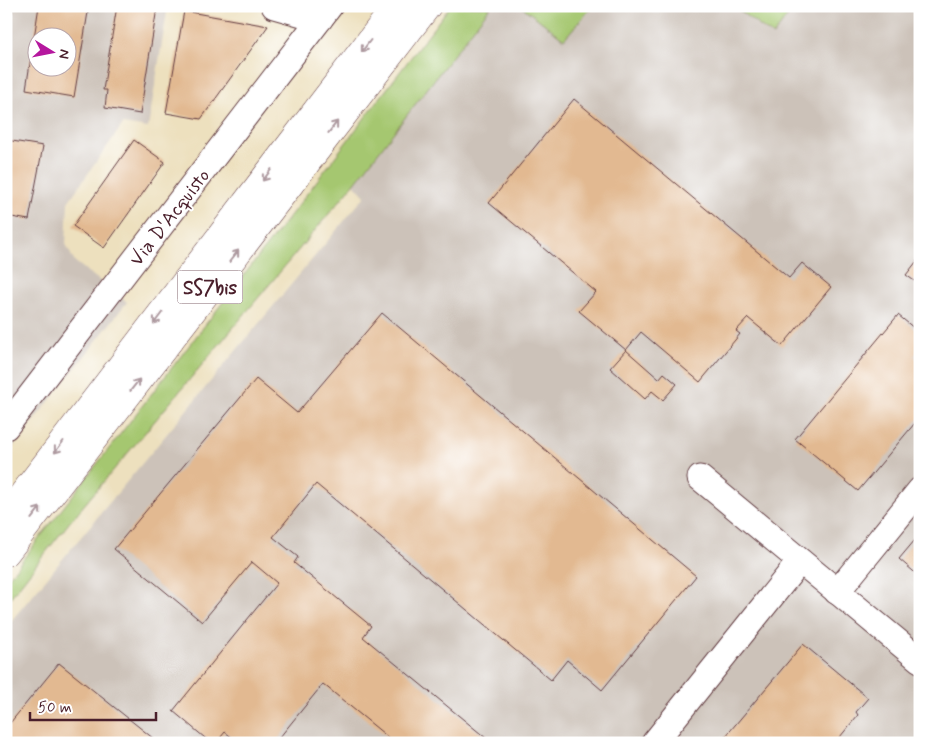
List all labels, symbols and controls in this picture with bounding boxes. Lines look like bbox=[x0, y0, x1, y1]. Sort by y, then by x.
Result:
north arrow bbox=[28, 28, 78, 78]
one-way arrow bbox=[361, 39, 371, 53]
text: N bbox=[54, 48, 73, 60]
one-way arrow bbox=[328, 121, 339, 134]
street label: Via D'Acquisto bbox=[124, 164, 217, 272]
one-way arrow bbox=[262, 168, 273, 181]
one-way arrow bbox=[229, 250, 240, 263]
road number: SS7bis bbox=[178, 270, 242, 304]
one-way arrow bbox=[153, 311, 163, 325]
one-way arrow bbox=[130, 378, 140, 392]
one-way arrow bbox=[54, 440, 65, 453]
one-way arrow bbox=[30, 507, 41, 520]
scale bar bbox=[30, 689, 156, 721]
text: 50 m bbox=[38, 698, 72, 718]

